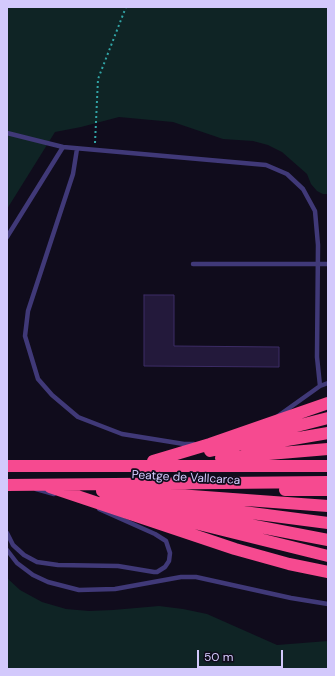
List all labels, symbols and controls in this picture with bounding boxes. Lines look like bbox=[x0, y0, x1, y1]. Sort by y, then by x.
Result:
street label: Peatge de Vallcarca bbox=[131, 468, 241, 488]
scale bar bbox=[199, 642, 285, 668]
text: 50 m bbox=[204, 649, 233, 665]

